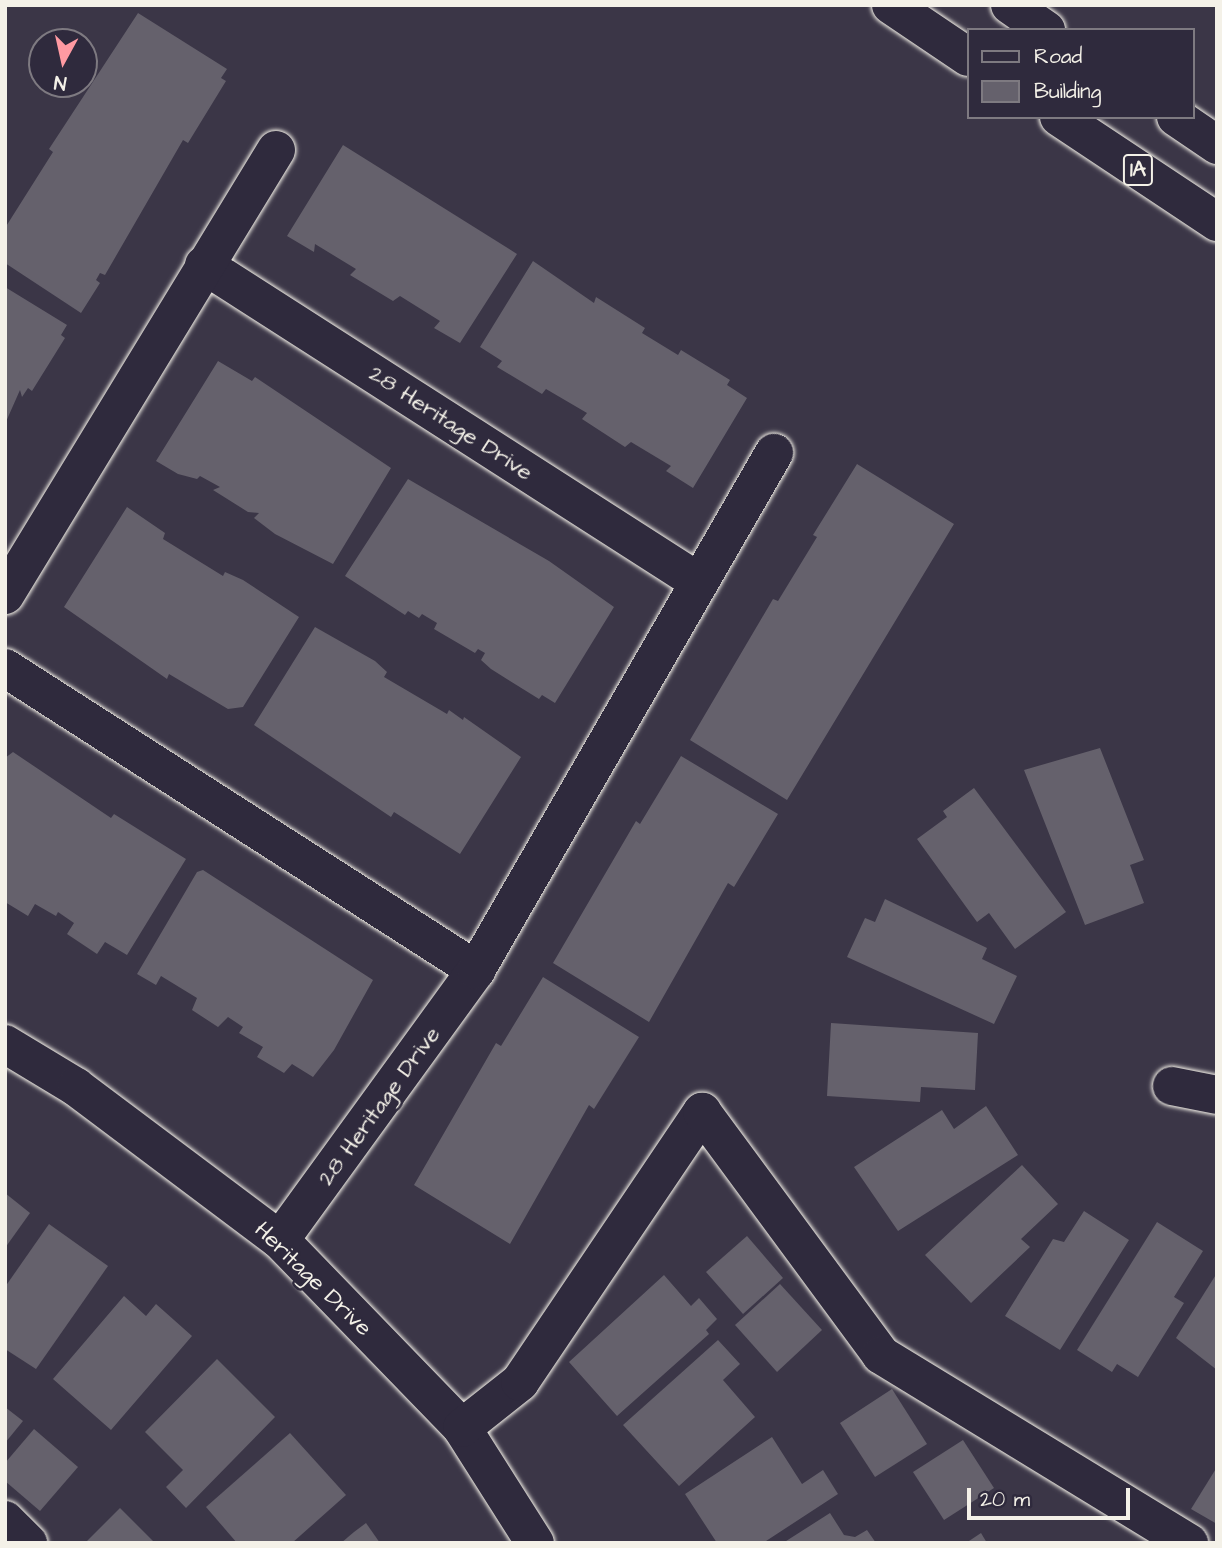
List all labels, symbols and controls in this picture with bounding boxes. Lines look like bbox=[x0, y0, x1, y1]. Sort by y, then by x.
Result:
north arrow bbox=[28, 28, 98, 98]
legend bbox=[967, 28, 1194, 119]
text: Road bbox=[1034, 42, 1082, 71]
text: N bbox=[53, 68, 68, 97]
text: Building bbox=[1034, 77, 1101, 106]
road number: 1A bbox=[1122, 152, 1154, 188]
street label: 28 Heritage Drive bbox=[364, 360, 538, 486]
street label: 28 Heritage Drive bbox=[312, 1021, 446, 1191]
street label: Heritage Drive bbox=[249, 1216, 377, 1342]
scale bar bbox=[970, 1474, 1133, 1518]
text: 20 m bbox=[980, 1485, 1030, 1514]

